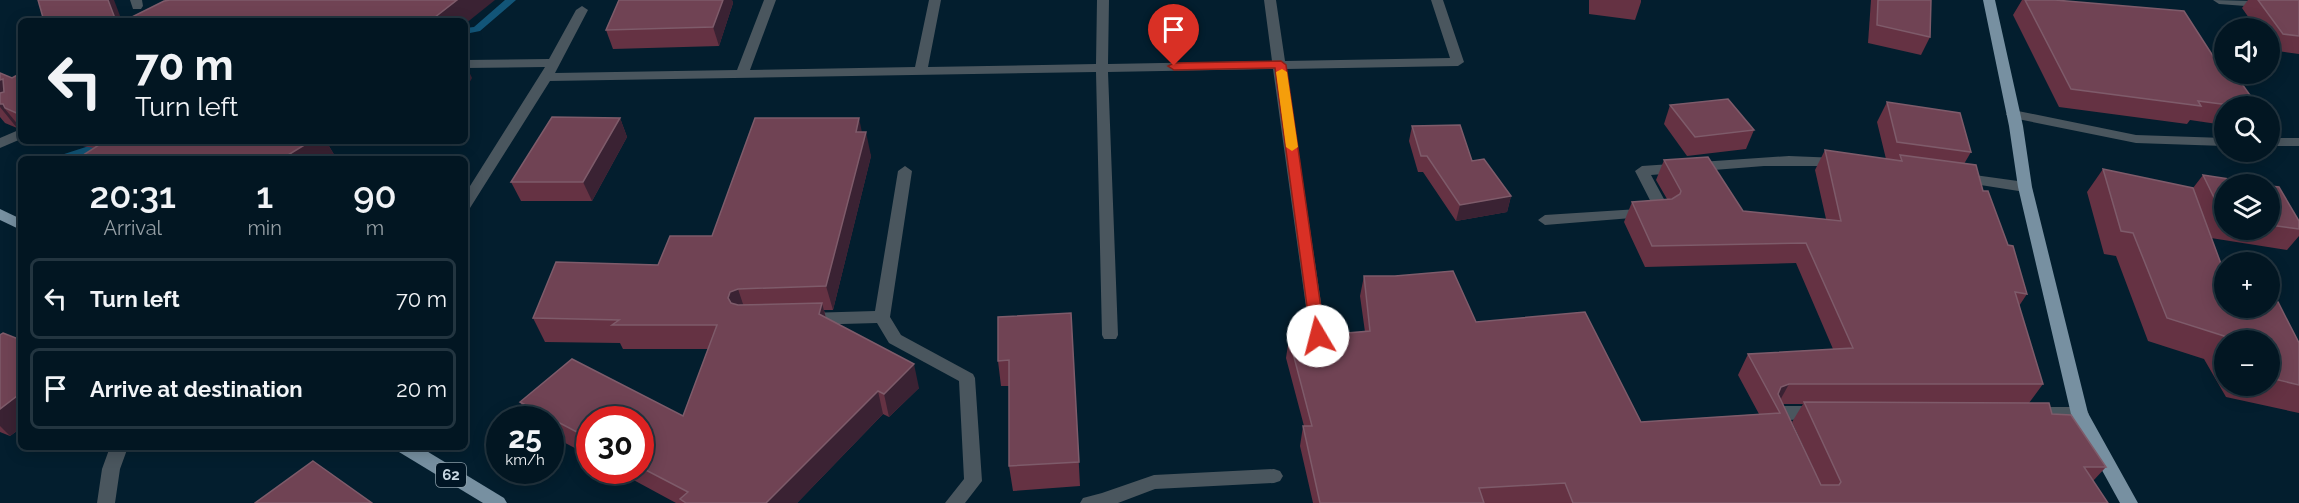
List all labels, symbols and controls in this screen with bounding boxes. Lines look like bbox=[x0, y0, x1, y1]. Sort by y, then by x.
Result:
pin bbox=[1148, 4, 1199, 66]
icon: arrive bbox=[1157, 13, 1190, 46]
map controls bbox=[2214, 18, 2280, 396]
button: sound bbox=[2214, 18, 2280, 84]
text: 70 m bbox=[135, 41, 234, 90]
icon: left bbox=[36, 42, 114, 120]
text: Turn left bbox=[135, 91, 238, 122]
button: search bbox=[2214, 96, 2280, 162]
text: 20:31 bbox=[89, 174, 176, 216]
text: 1 bbox=[256, 174, 273, 216]
text: 90 bbox=[353, 174, 397, 216]
button: layers bbox=[2214, 174, 2280, 240]
text: Arrival bbox=[103, 216, 162, 240]
text: min bbox=[247, 216, 282, 240]
text: m bbox=[366, 216, 384, 240]
button: + bbox=[2214, 252, 2280, 318]
icon: left bbox=[39, 282, 72, 315]
text: Turn left bbox=[90, 286, 180, 312]
text: 70 m bbox=[396, 286, 447, 312]
position arrow bbox=[1286, 304, 1350, 368]
button: − bbox=[2214, 330, 2280, 396]
icon: arrive bbox=[39, 372, 72, 405]
text: Arrive at destination bbox=[90, 376, 303, 402]
text: 20 m bbox=[396, 376, 447, 402]
speed limit sign: 30 bbox=[576, 406, 654, 484]
text: 25 bbox=[508, 420, 542, 455]
text: km/h bbox=[505, 451, 545, 469]
road number: 62 bbox=[436, 463, 466, 487]

